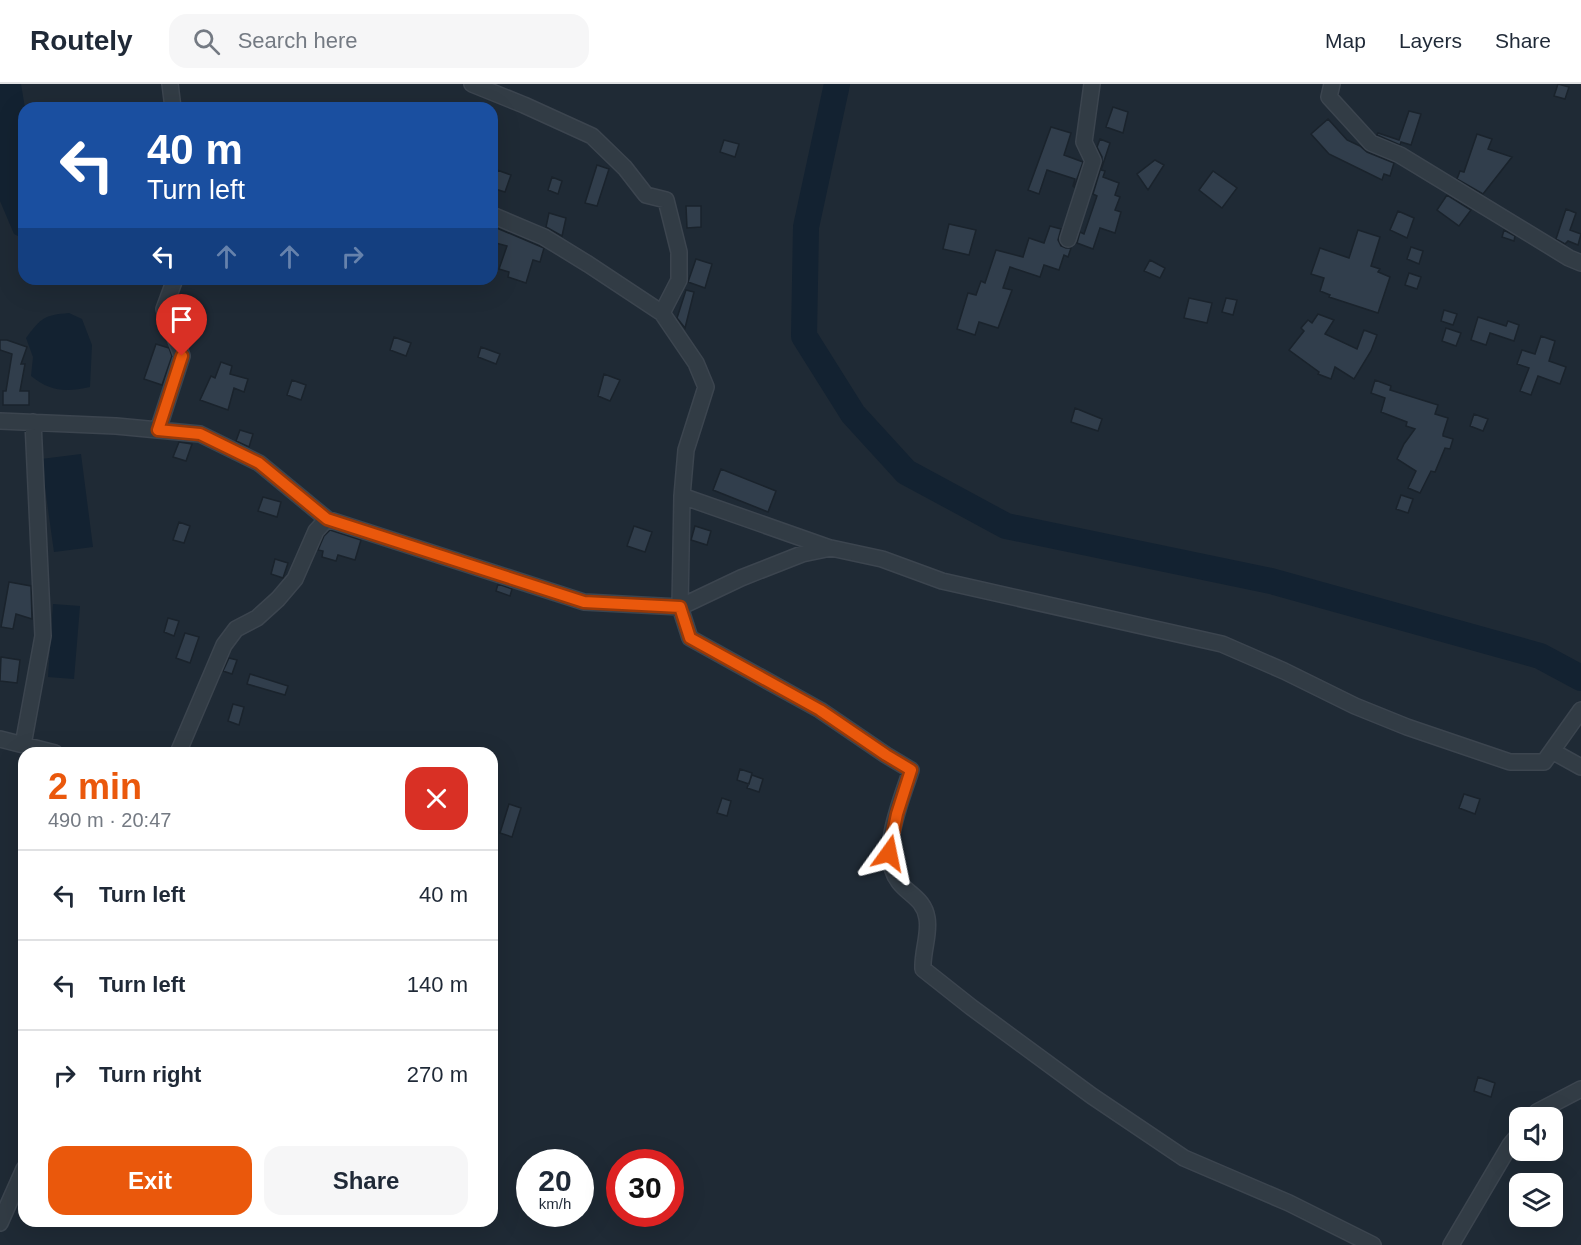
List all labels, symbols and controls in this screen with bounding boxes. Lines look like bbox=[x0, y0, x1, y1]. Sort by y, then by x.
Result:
search box bbox=[169, 14, 589, 68]
text: Routely bbox=[30, 25, 133, 56]
icon: search bbox=[190, 25, 223, 58]
text: Search here bbox=[238, 28, 358, 53]
text: Map bbox=[1325, 29, 1366, 52]
text: Layers bbox=[1399, 29, 1462, 52]
text: Share bbox=[1495, 29, 1551, 52]
icon: left bbox=[48, 126, 126, 204]
text: 40 m bbox=[147, 126, 243, 173]
text: Turn left bbox=[147, 175, 245, 205]
icon: left bbox=[147, 240, 180, 273]
icon: ahead bbox=[210, 240, 243, 273]
icon: ahead bbox=[273, 240, 306, 273]
icon: right bbox=[336, 240, 369, 273]
pin bbox=[156, 294, 207, 356]
icon: arrive bbox=[165, 303, 198, 336]
text: 2 min bbox=[48, 766, 142, 807]
button: close bbox=[405, 767, 468, 830]
text: 490 m · 20:47 bbox=[48, 809, 171, 831]
position arrow bbox=[857, 821, 921, 885]
icon: left bbox=[48, 879, 81, 912]
text: Turn left bbox=[99, 882, 185, 907]
text: 40 m bbox=[419, 882, 468, 907]
icon: left bbox=[48, 969, 81, 1002]
text: Turn left bbox=[99, 972, 185, 997]
text: 140 m bbox=[407, 972, 468, 997]
icon: right bbox=[48, 1059, 81, 1092]
text: Turn right bbox=[99, 1062, 201, 1087]
text: 270 m bbox=[407, 1062, 468, 1087]
map controls bbox=[1509, 1107, 1563, 1227]
button: sound bbox=[1509, 1107, 1563, 1161]
button: Exit bbox=[48, 1146, 252, 1215]
button: Share bbox=[264, 1146, 468, 1215]
speed limit sign: 30 bbox=[606, 1149, 684, 1227]
text: 20 bbox=[538, 1164, 572, 1197]
button: layers bbox=[1509, 1173, 1563, 1227]
text: km/h bbox=[539, 1195, 571, 1212]

